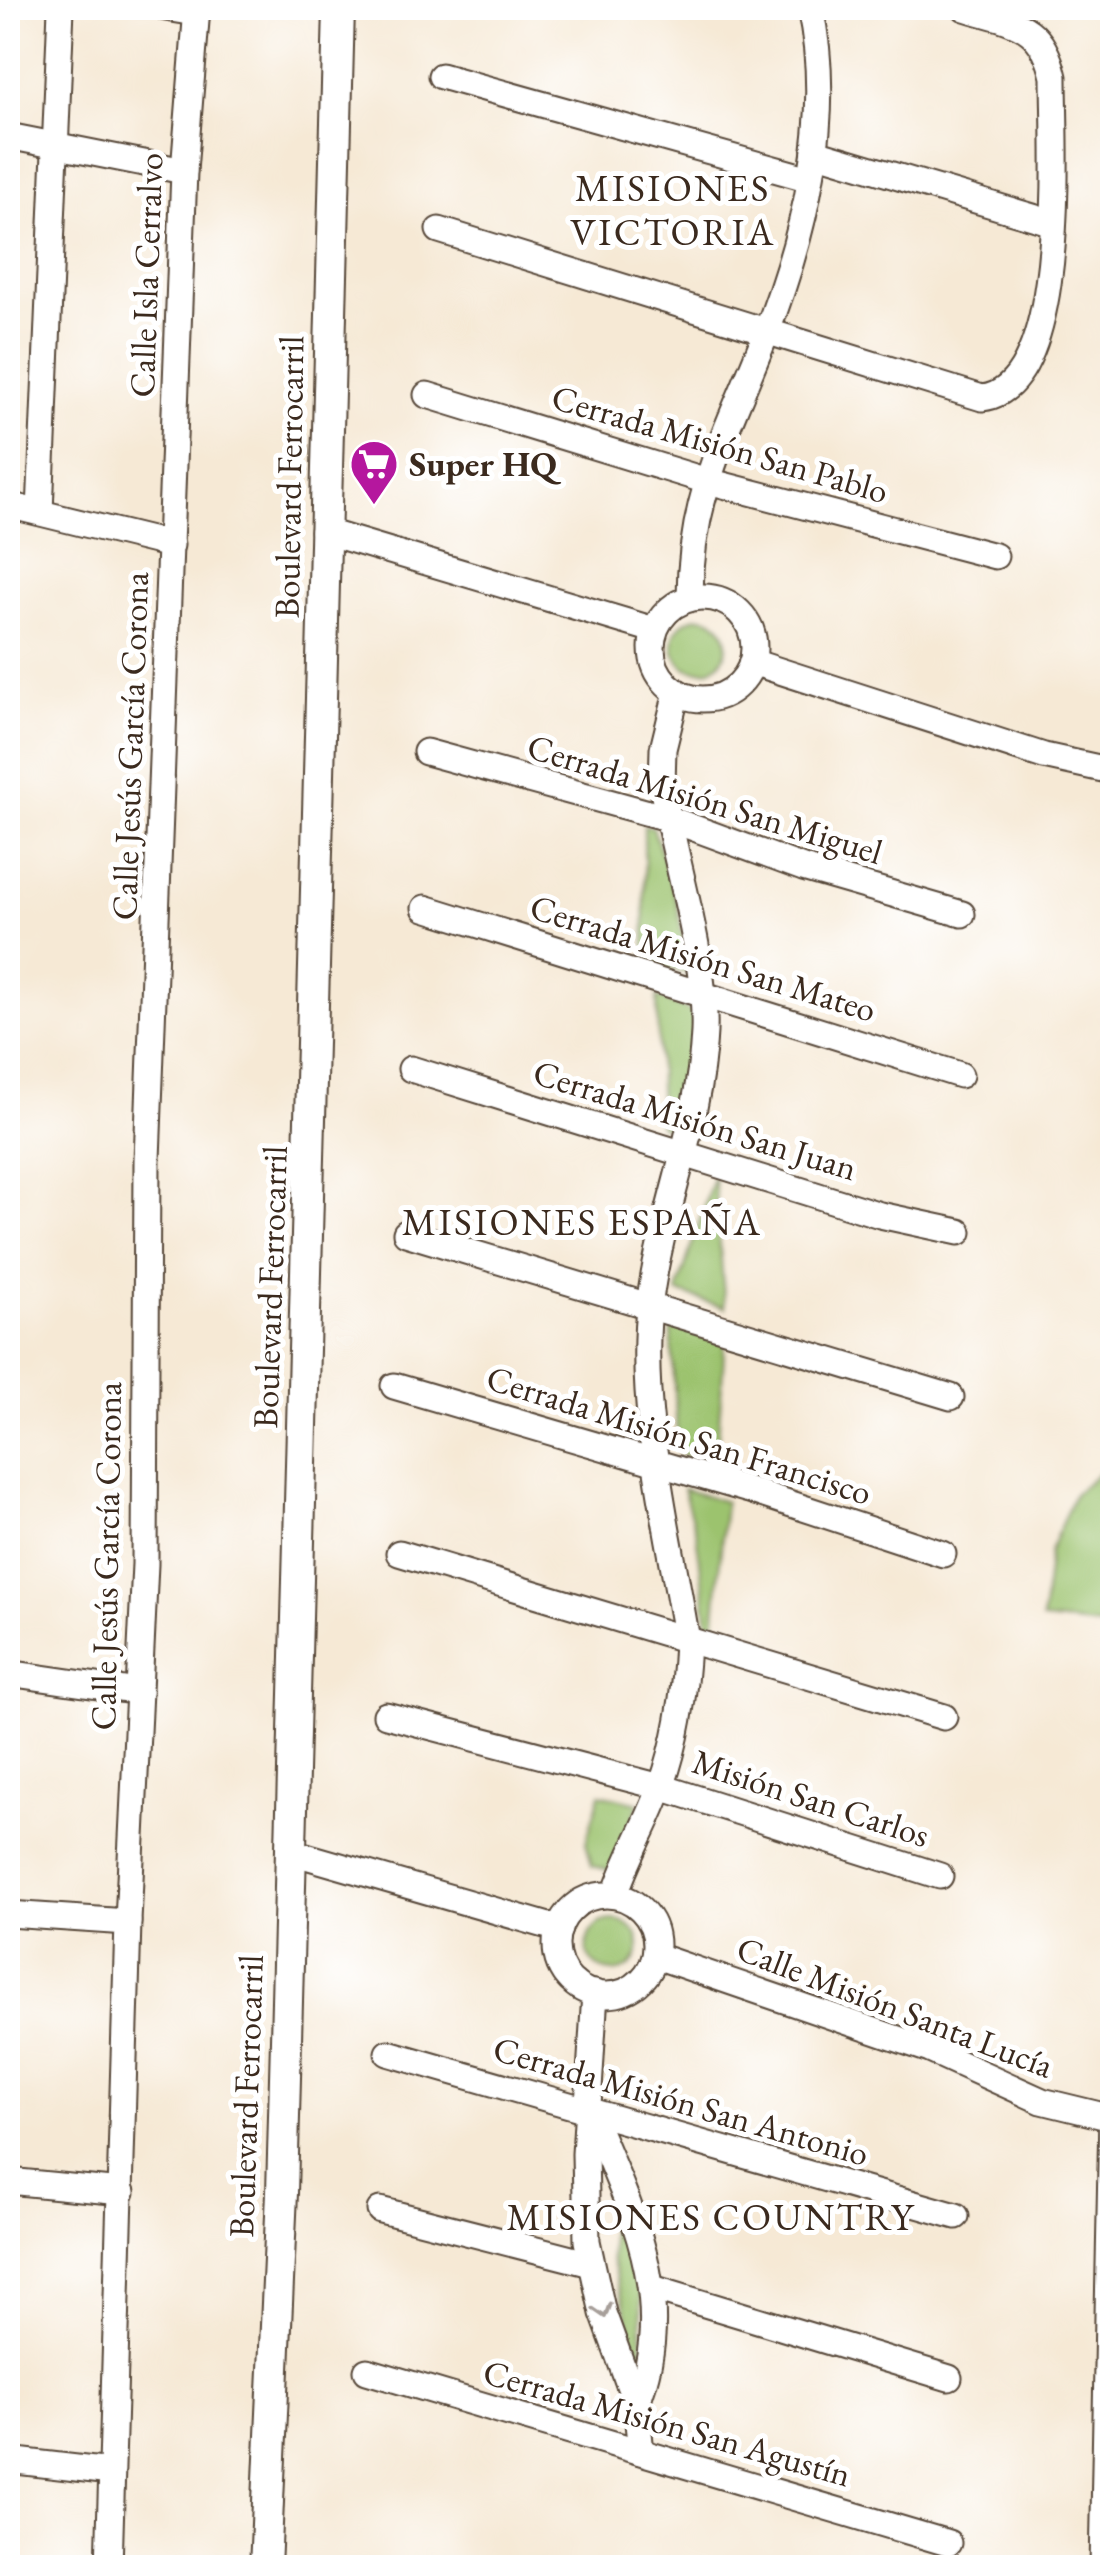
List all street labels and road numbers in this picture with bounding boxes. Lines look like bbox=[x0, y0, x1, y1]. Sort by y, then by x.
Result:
street label: Calle Isla Cerralvo bbox=[119, 152, 172, 398]
street label: Boulevard Ferrocarril bbox=[264, 335, 313, 619]
street label: Cerrada Misión San Pablo bbox=[547, 374, 894, 513]
street label: Calle Jesús García Corona bbox=[101, 571, 158, 921]
street label: Cerrada Misión San Miguel bbox=[522, 723, 888, 874]
street label: Cerrada Misión San Mateo bbox=[525, 883, 882, 1032]
street label: Cerrada Misión San Juan bbox=[528, 1049, 862, 1190]
street label: Boulevard Ferrocarril bbox=[242, 1145, 297, 1429]
street label: Cerrada Misión San Francisco bbox=[481, 1355, 877, 1515]
street label: Calle Jesús García Corona bbox=[80, 1381, 131, 1731]
street label: Misión San Carlos bbox=[687, 1738, 935, 1857]
street label: Calle Misión Santa Lucía bbox=[731, 1925, 1060, 2088]
street label: Boulevard Ferrocarril bbox=[218, 1954, 273, 2238]
street label: Cerrada Misión San Antonio bbox=[488, 2025, 874, 2176]
street label: Cerrada Misión San Agustín bbox=[478, 2348, 856, 2497]

